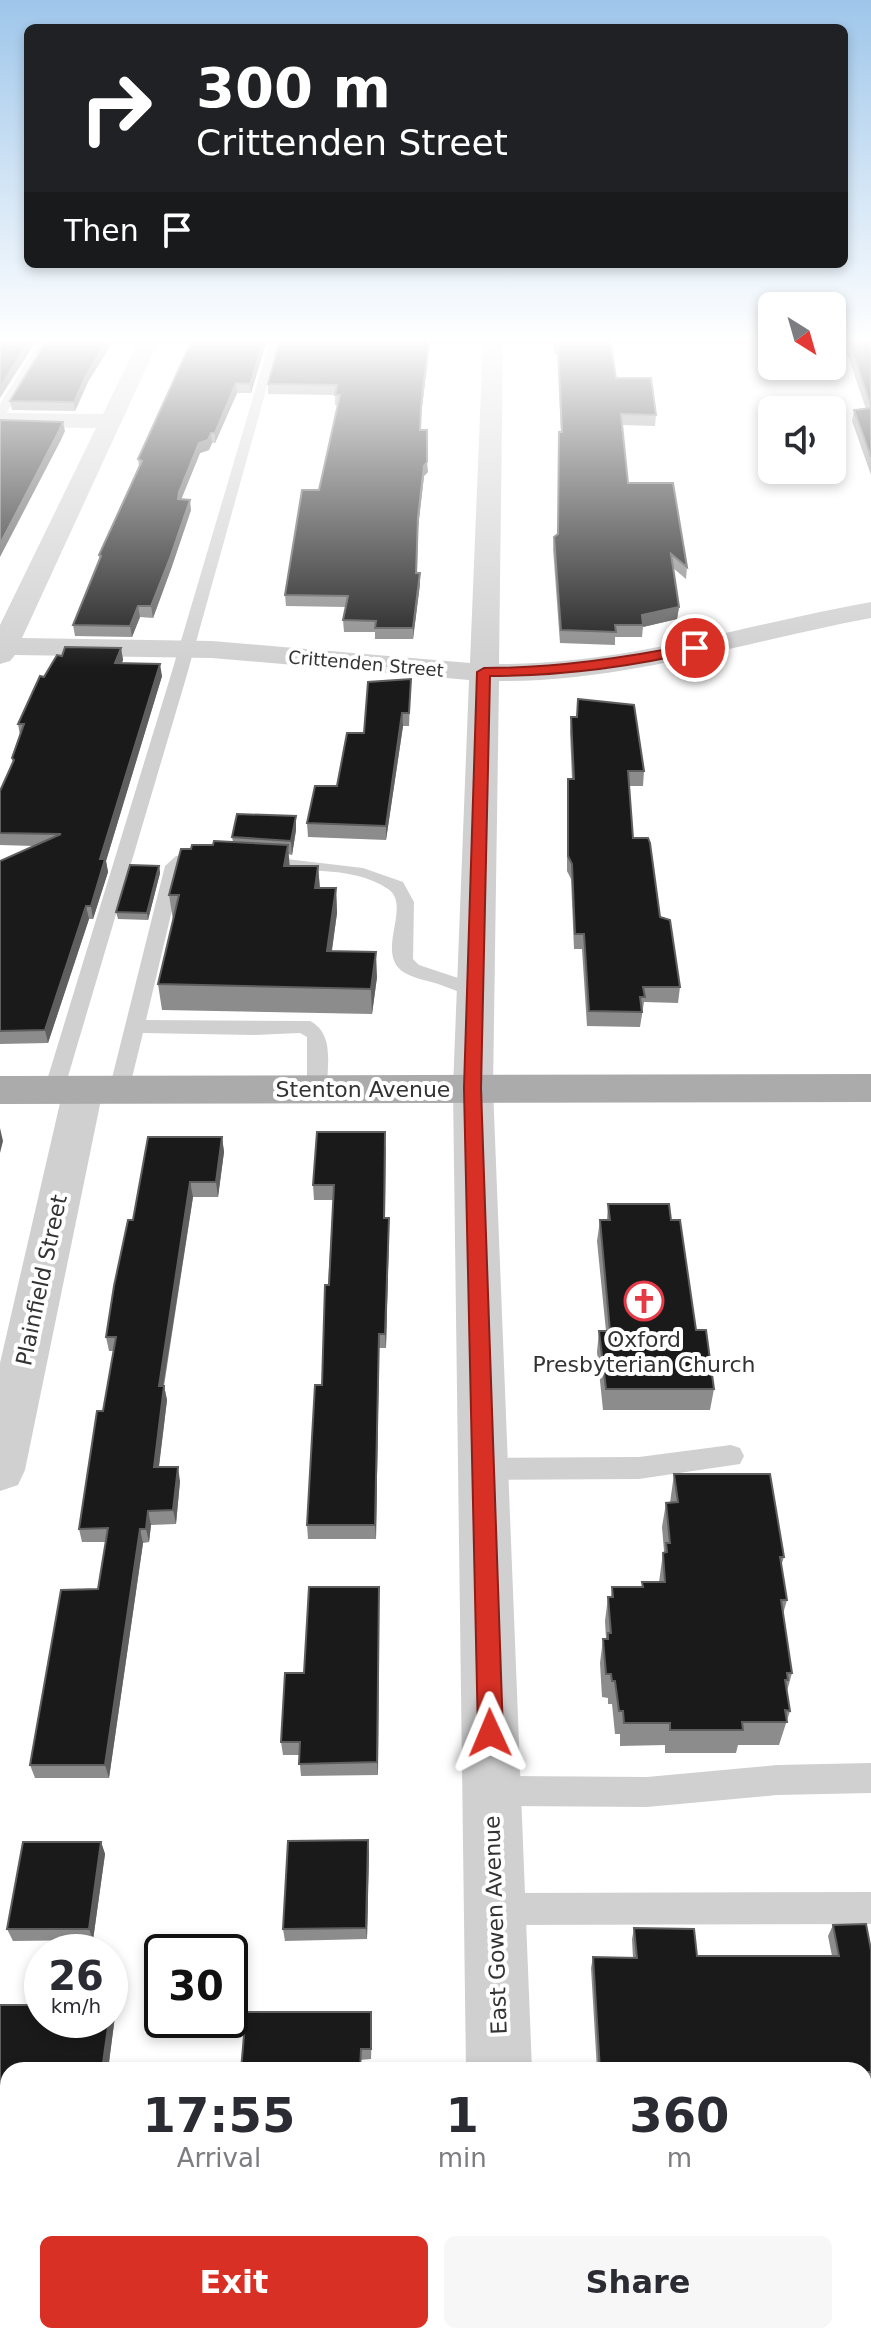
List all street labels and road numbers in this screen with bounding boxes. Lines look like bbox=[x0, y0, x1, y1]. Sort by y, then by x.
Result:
street label: Crittenden Street bbox=[287, 646, 445, 681]
street label: Stenton Avenue bbox=[276, 1077, 450, 1102]
street label: Plainfield Street bbox=[11, 1192, 72, 1368]
street label: East Gowen Avenue bbox=[479, 1815, 512, 2035]

